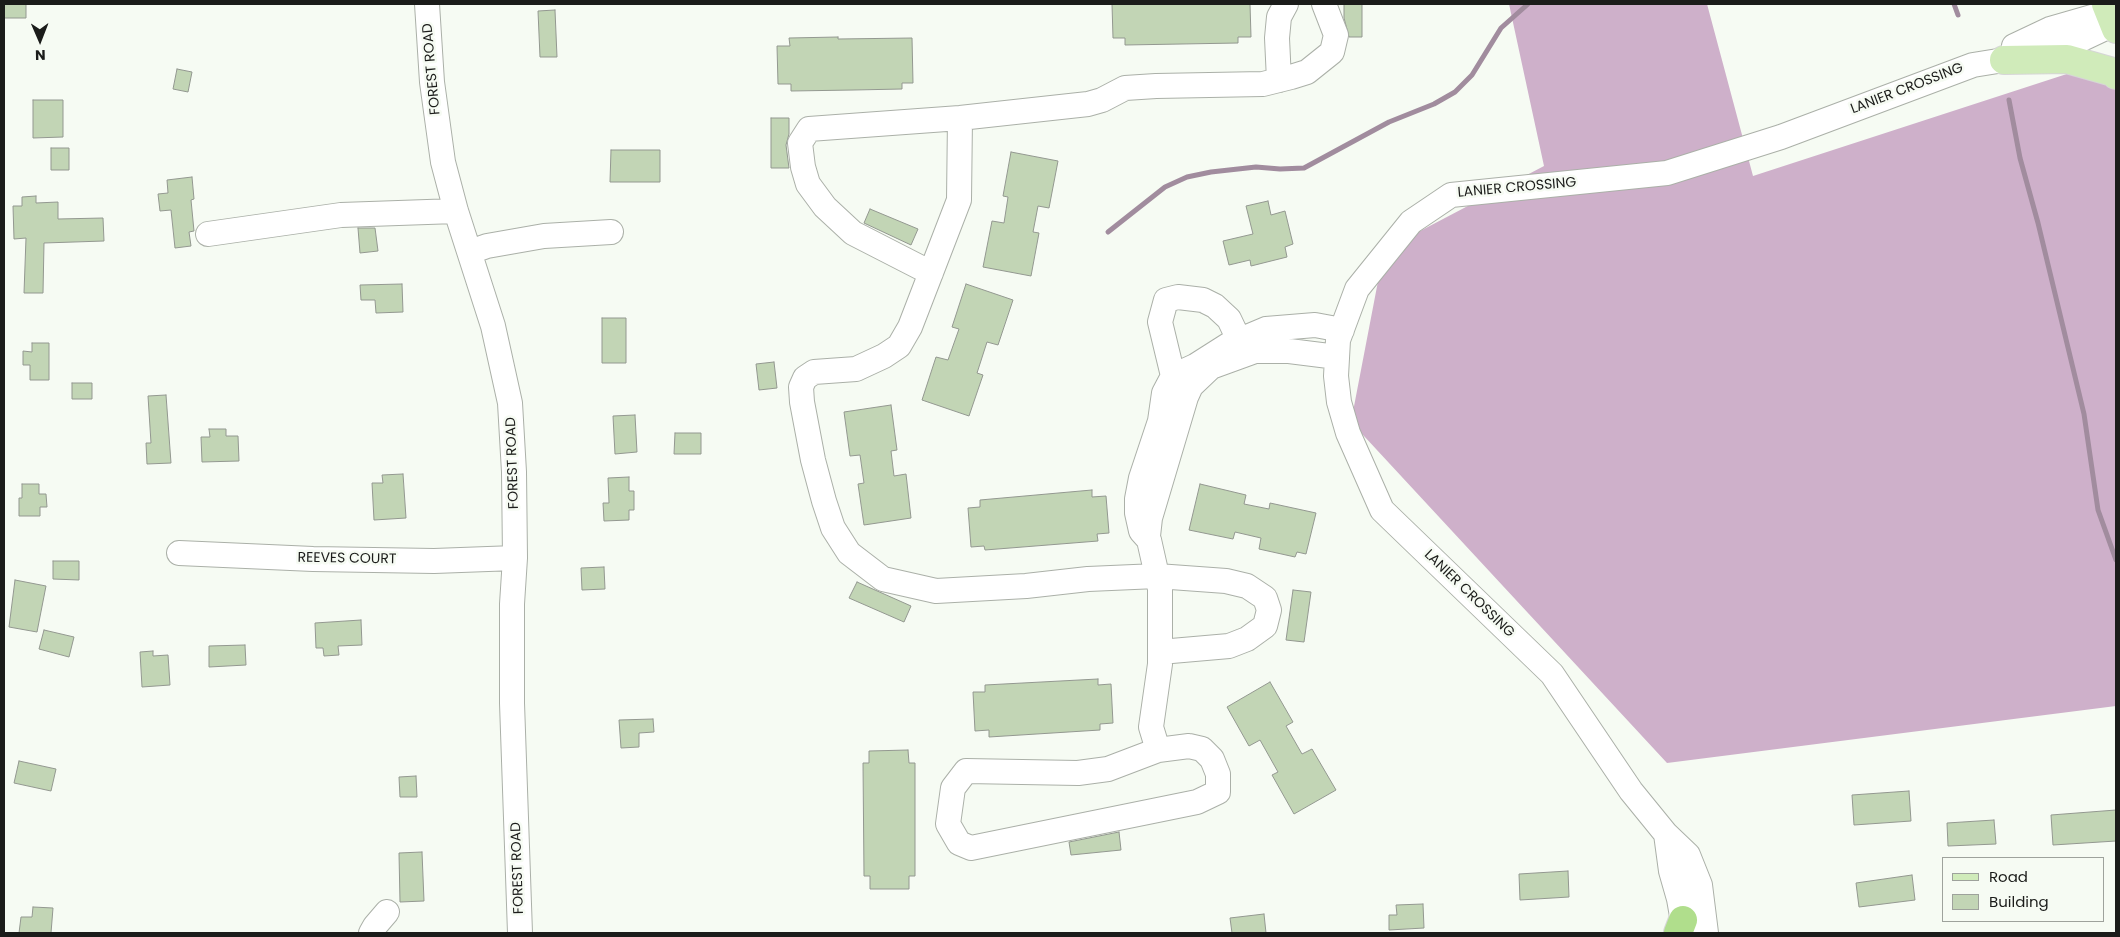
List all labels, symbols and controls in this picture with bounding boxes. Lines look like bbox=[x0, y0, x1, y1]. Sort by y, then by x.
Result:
north arrow bbox=[15, 15, 65, 65]
street label: FOREST ROAD bbox=[420, 22, 444, 116]
text: N bbox=[35, 45, 46, 65]
street label: LANIER CROSSING bbox=[1848, 60, 1966, 118]
street label: LANIER CROSSING bbox=[1457, 174, 1577, 202]
street label: FOREST ROAD bbox=[503, 417, 523, 509]
street label: LANIER CROSSING bbox=[1420, 547, 1518, 641]
street label: REEVES COURT bbox=[297, 550, 397, 568]
street label: FOREST ROAD bbox=[508, 822, 528, 914]
legend bbox=[1942, 857, 2105, 922]
text: Road bbox=[1989, 866, 2028, 887]
text: Building bbox=[1989, 891, 2049, 912]

